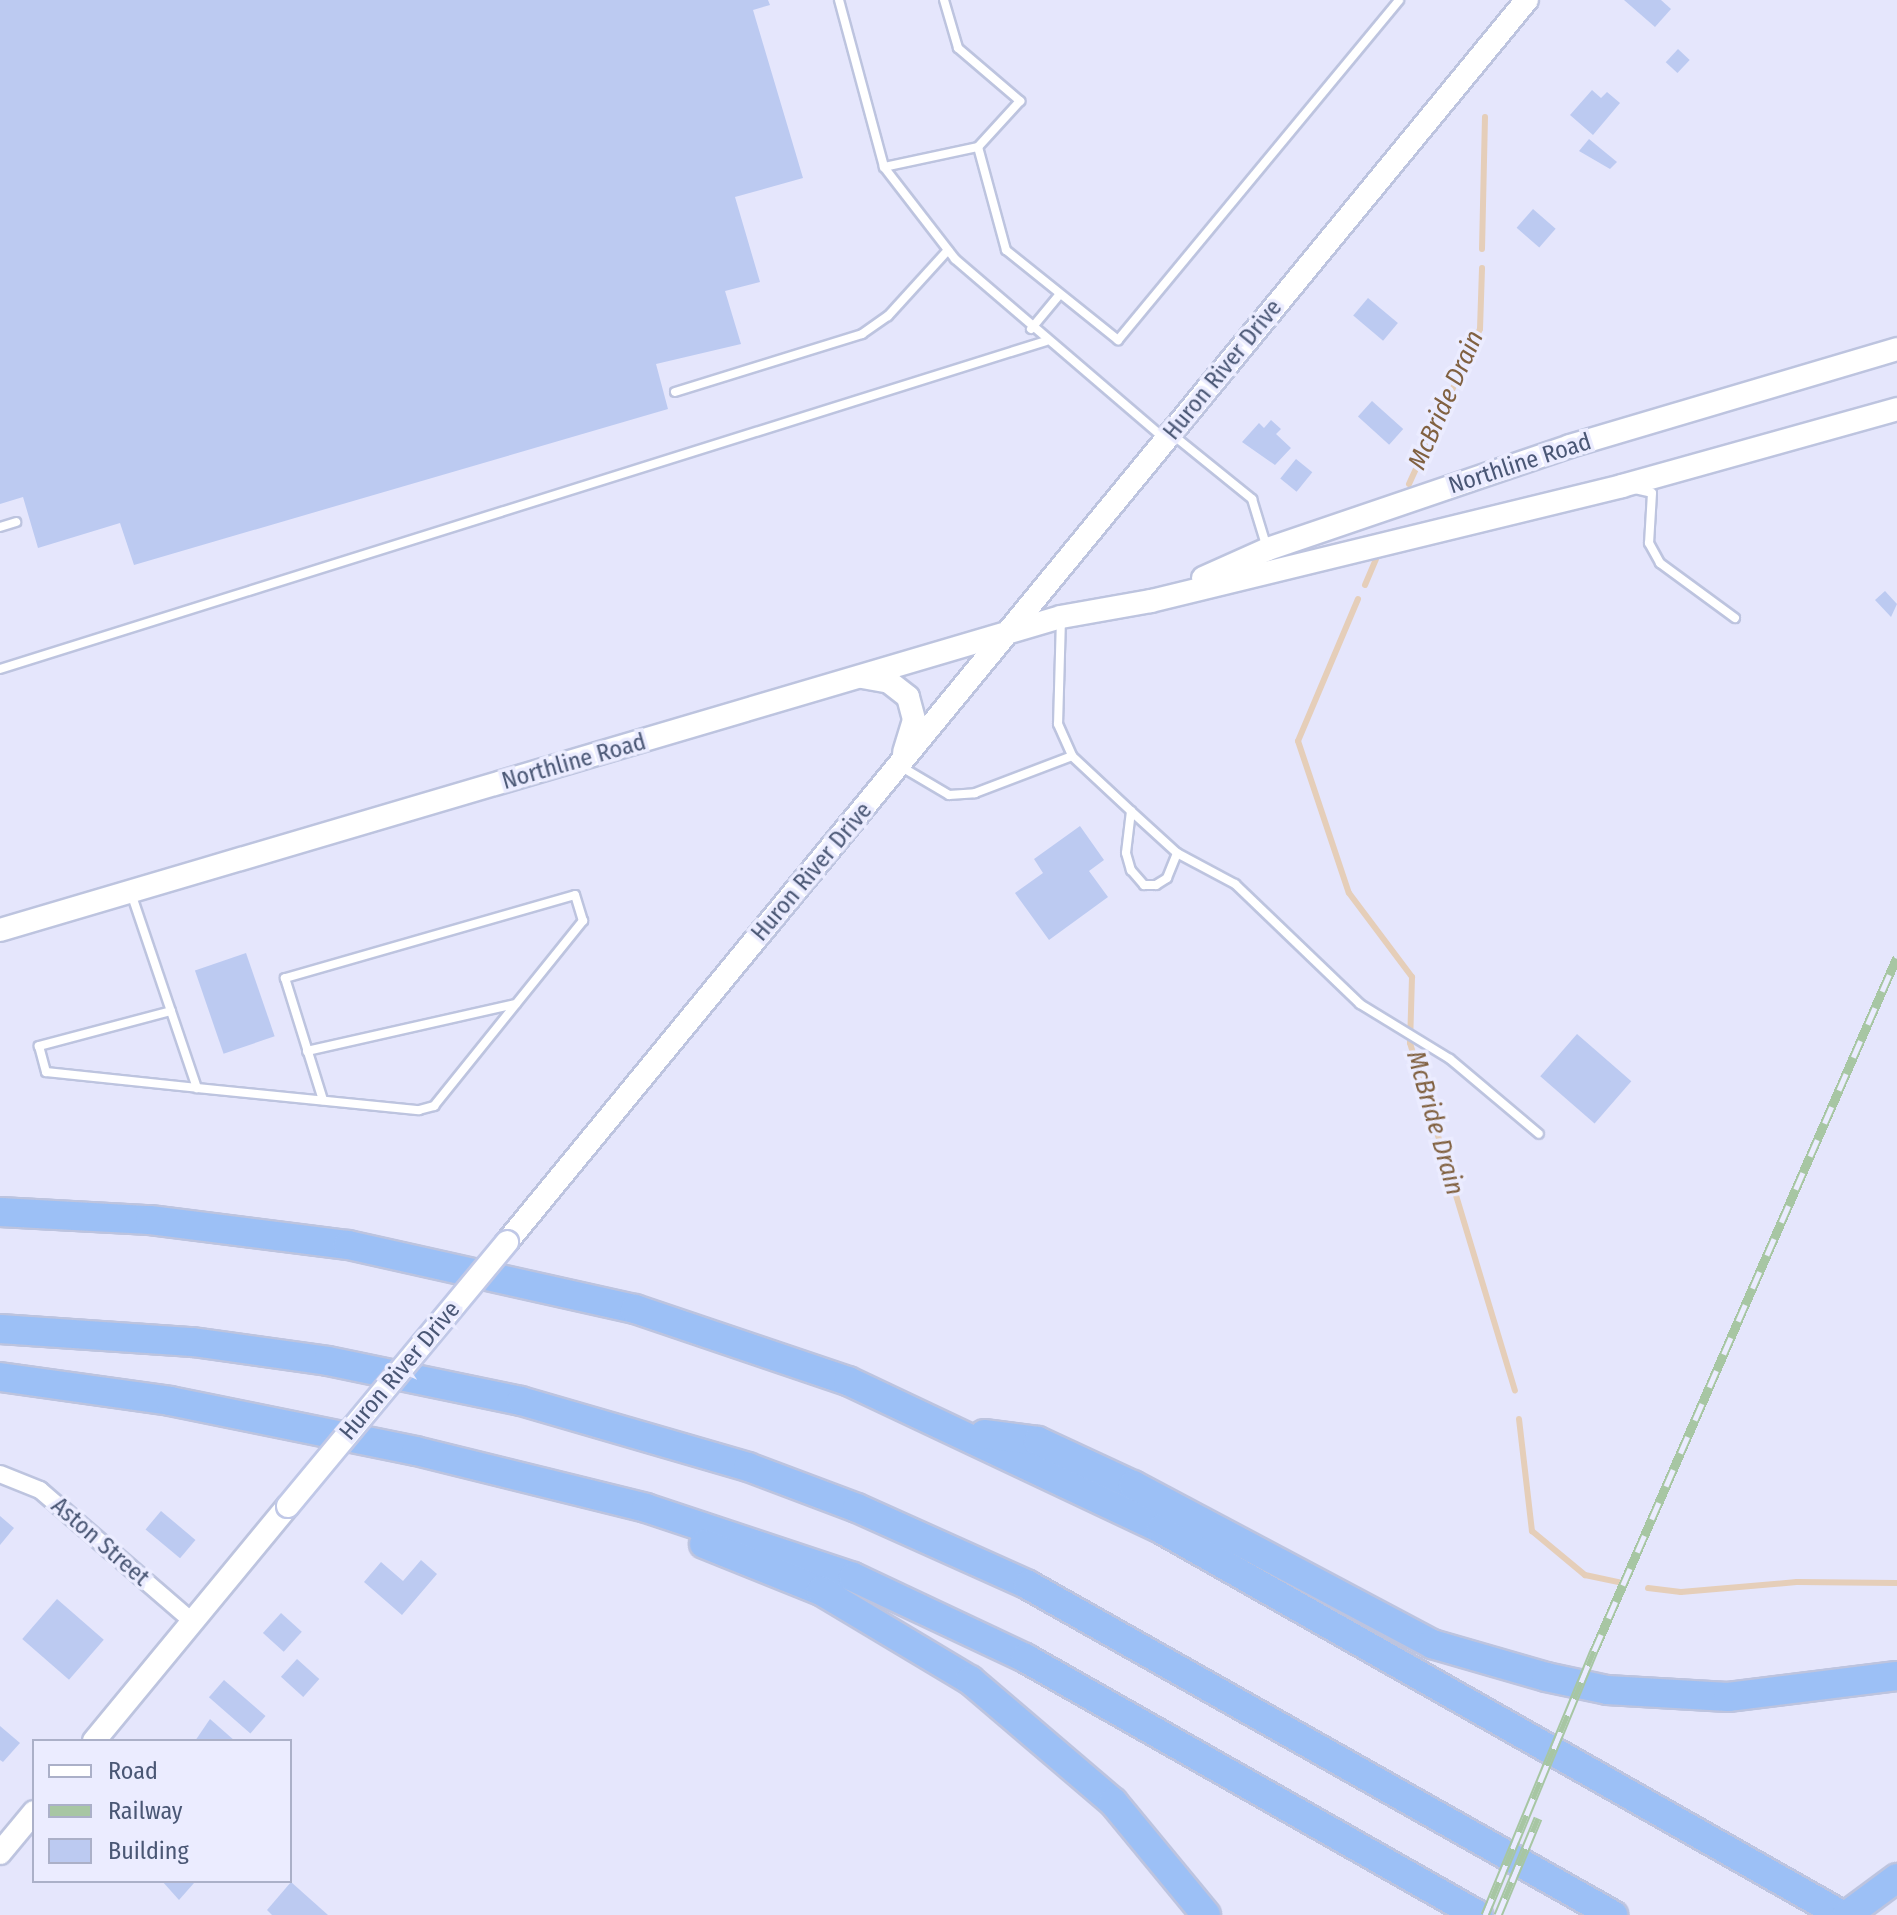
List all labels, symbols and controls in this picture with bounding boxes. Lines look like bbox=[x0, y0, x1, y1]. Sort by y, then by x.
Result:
street label: Huron River Drive bbox=[1158, 294, 1288, 446]
water label: McBride Drain bbox=[1402, 326, 1490, 474]
street label: Northline Road bbox=[1445, 427, 1595, 501]
street label: Northline Road bbox=[499, 728, 649, 796]
street label: Huron River Drive bbox=[746, 797, 878, 947]
water label: McBride Drain bbox=[1400, 1047, 1470, 1199]
street label: Huron River Drive bbox=[334, 1296, 466, 1446]
street label: Aston Street bbox=[45, 1492, 155, 1592]
legend bbox=[32, 1739, 292, 1883]
text: Road bbox=[108, 1757, 158, 1785]
text: Railway bbox=[108, 1797, 183, 1825]
text: Building bbox=[108, 1837, 189, 1865]

